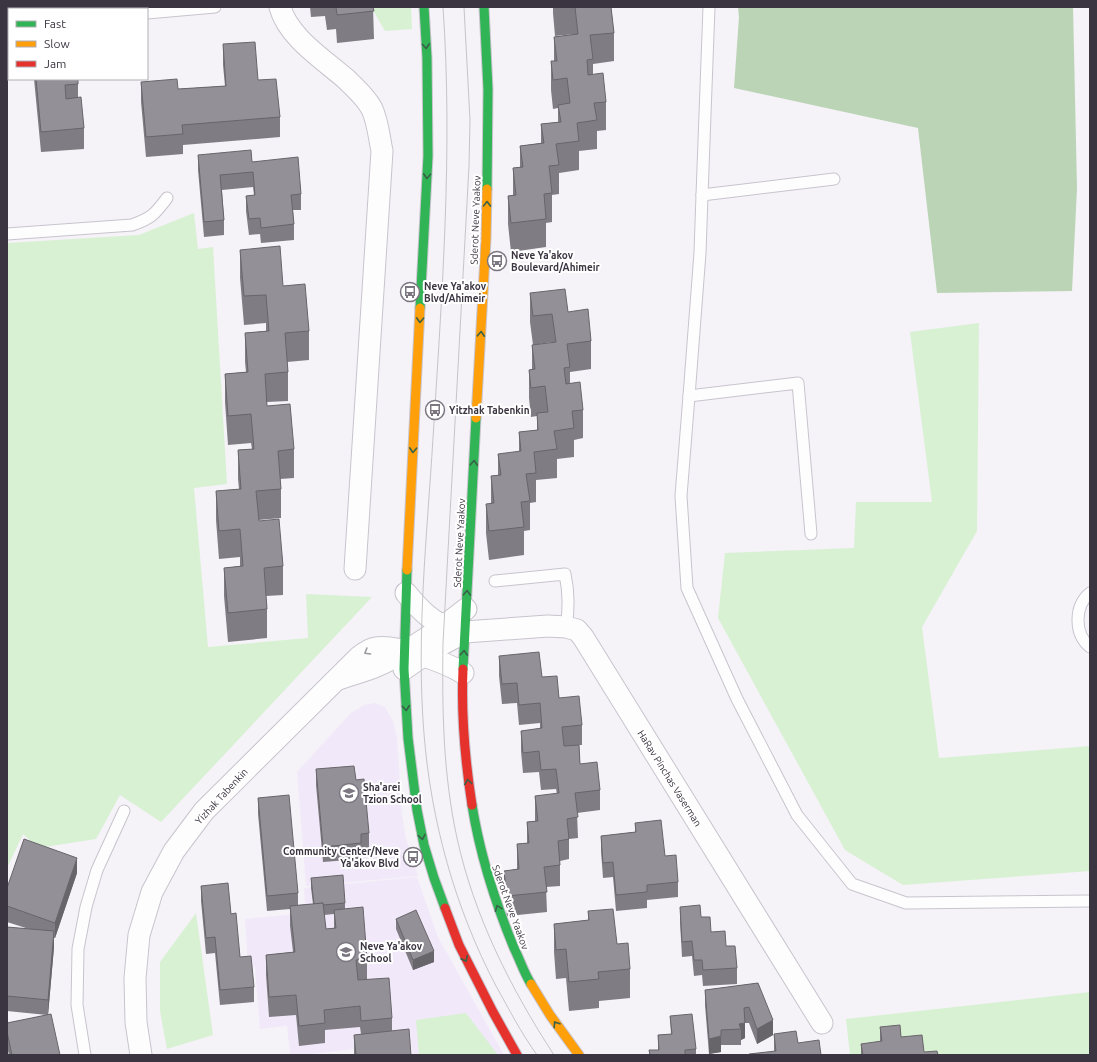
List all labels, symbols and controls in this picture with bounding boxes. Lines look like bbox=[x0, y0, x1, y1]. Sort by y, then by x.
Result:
legend bbox=[8, 8, 148, 80]
text: Fast bbox=[44, 17, 66, 30]
text: Slow bbox=[44, 37, 70, 50]
one-way arrow bbox=[422, 43, 431, 49]
text: Jam bbox=[44, 57, 66, 70]
one-way arrow bbox=[422, 173, 431, 179]
street label: Sderot Neve Yaakov bbox=[468, 175, 483, 265]
one-way arrow bbox=[483, 201, 491, 207]
bus stop icon: Neve Ya'akov Boulevard/Ahimeir bbox=[486, 250, 508, 272]
place label: Neve Ya'akov Boulevard/Ahimeir bbox=[511, 250, 600, 273]
bus stop icon: Neve Ya'akov Blvd/Ahimeir bbox=[399, 281, 421, 303]
place label: Neve Ya'akov Blvd/Ahimeir bbox=[424, 281, 487, 304]
one-way arrow bbox=[415, 317, 424, 323]
one-way arrow bbox=[477, 331, 486, 337]
bus stop icon: Yitzhak Tabenkin bbox=[424, 399, 446, 421]
place label: Yitzhak Tabenkin bbox=[449, 405, 530, 416]
one-way arrow bbox=[409, 447, 417, 453]
one-way arrow bbox=[470, 460, 479, 466]
street label: Sderot Neve Yaakov bbox=[452, 498, 467, 588]
one-way arrow bbox=[463, 590, 472, 596]
one-way arrow bbox=[364, 647, 371, 654]
one-way arrow bbox=[460, 650, 469, 656]
one-way arrow bbox=[401, 705, 410, 711]
street label: HaRav Pinchas Vaserman bbox=[635, 728, 704, 828]
street label: Yizhak Tabenkin bbox=[193, 766, 250, 826]
one-way arrow bbox=[464, 779, 473, 785]
school or university icon: Sha'arei Tzion School bbox=[338, 782, 360, 804]
place label: Sha'arei Tzion School bbox=[363, 782, 422, 805]
one-way arrow bbox=[418, 833, 426, 840]
place label: Community Center/Neve Ya'akov Blvd bbox=[283, 846, 399, 869]
bus stop icon: Community Center/Neve Ya'akov Blvd bbox=[402, 846, 424, 868]
street label: Sderot Neve Yaakov bbox=[490, 863, 531, 951]
one-way arrow bbox=[494, 904, 502, 911]
school or university icon: Neve Ya'akov School bbox=[335, 941, 357, 963]
place label: Neve Ya'akov School bbox=[360, 941, 423, 964]
one-way arrow bbox=[460, 955, 468, 962]
one-way arrow bbox=[553, 1021, 561, 1028]

